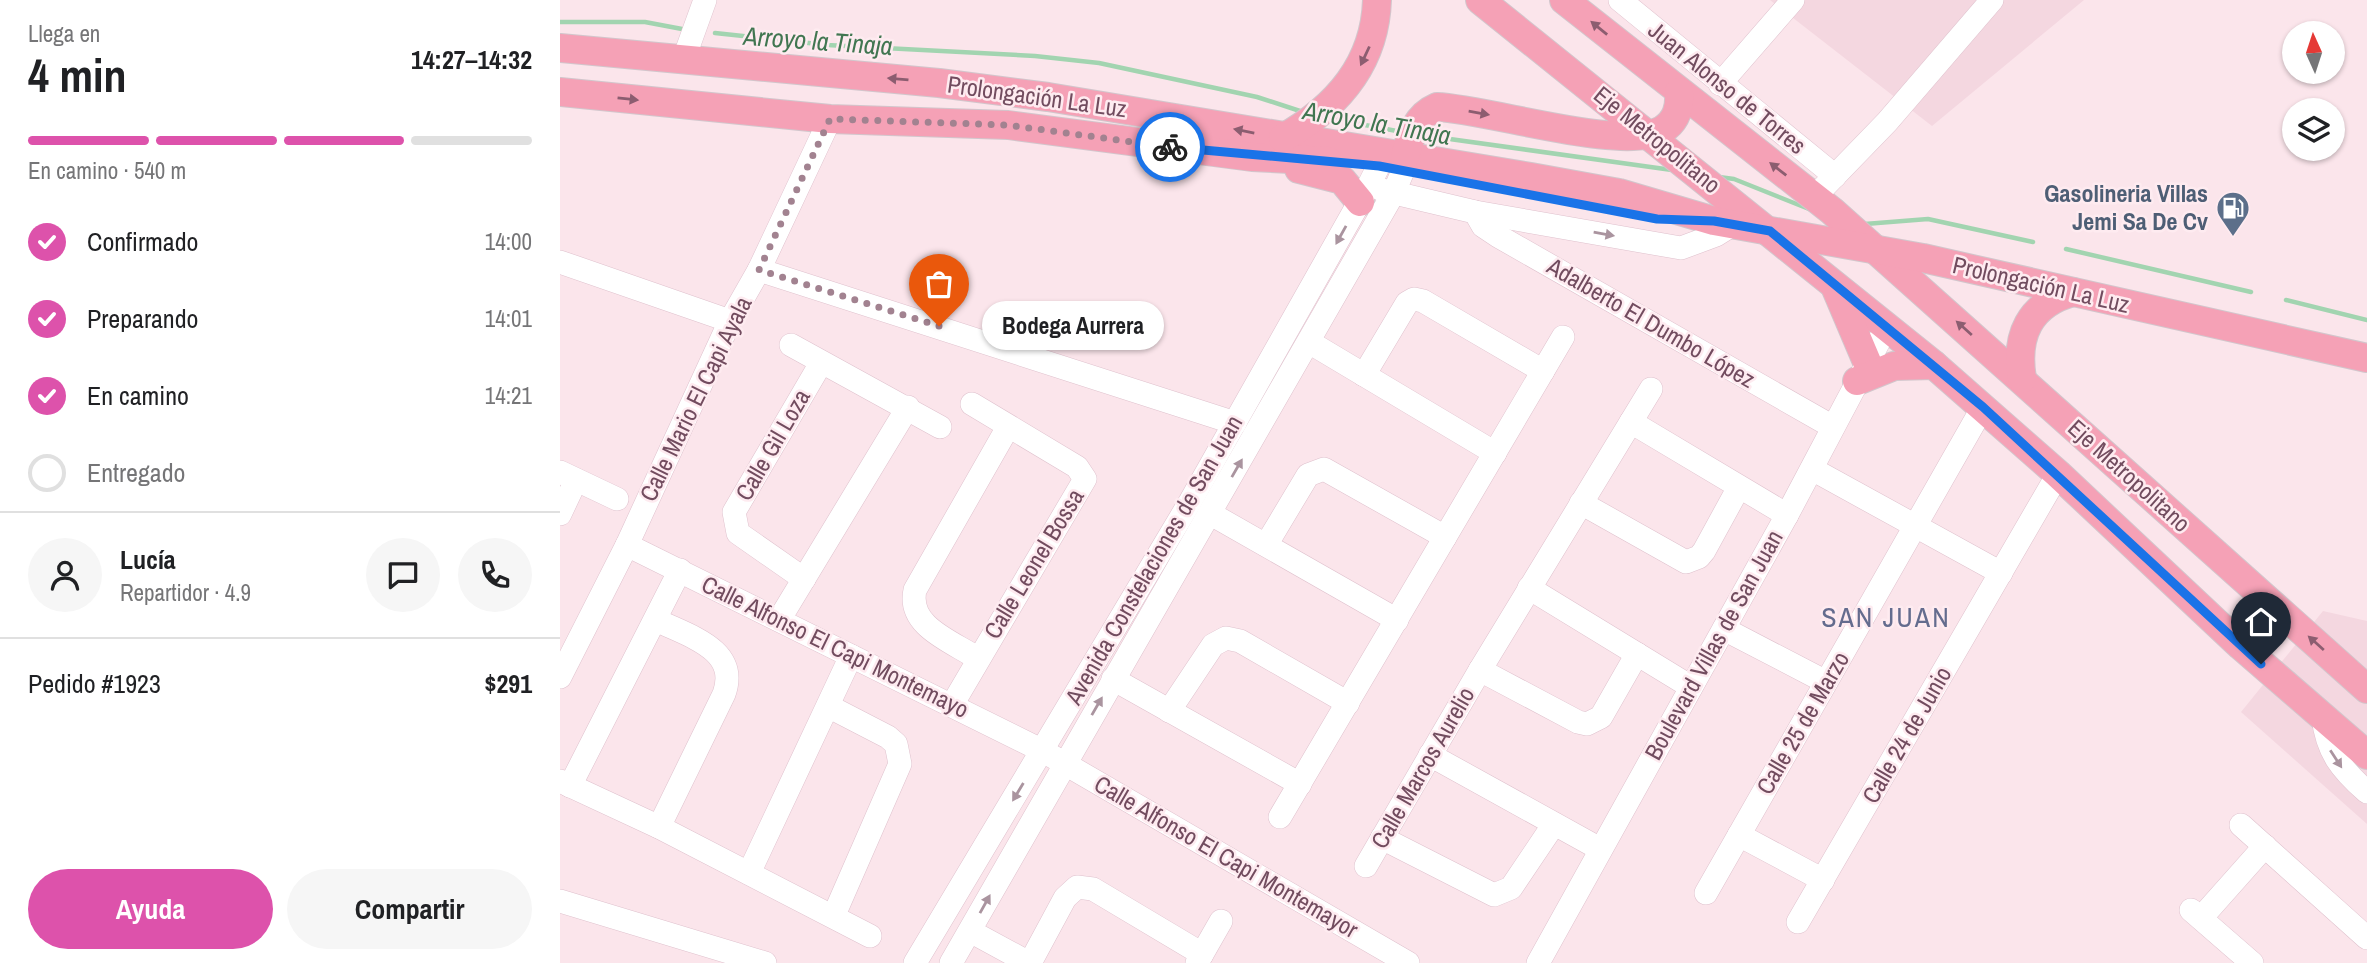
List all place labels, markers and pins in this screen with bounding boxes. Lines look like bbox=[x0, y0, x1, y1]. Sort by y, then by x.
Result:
place label: Gasolineria Villas Jemi Sa De Cv bbox=[2044, 177, 2208, 237]
fuel station icon: Gasolineria Villas Jemi Sa De Cv bbox=[2214, 189, 2252, 238]
pin bbox=[909, 254, 969, 326]
callout: Bodega Aurrera bbox=[981, 302, 1163, 350]
pin bbox=[2231, 592, 2291, 664]

